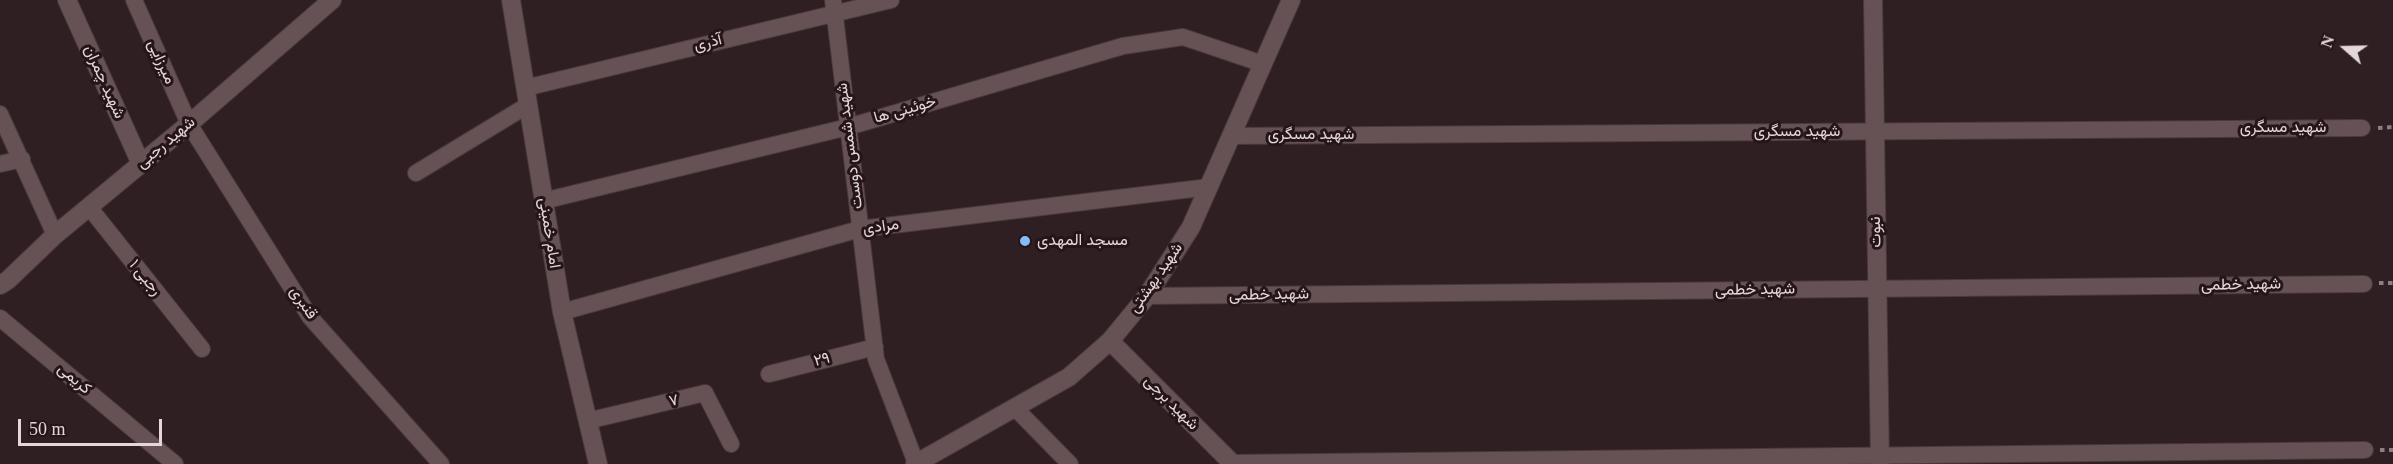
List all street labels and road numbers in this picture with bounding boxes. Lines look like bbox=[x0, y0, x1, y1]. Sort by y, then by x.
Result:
street label: آذری bbox=[692, 30, 724, 56]
street label: میرزایی bbox=[143, 37, 179, 87]
street label: شهید چمران bbox=[79, 42, 129, 122]
street label: شهید شمس دوست bbox=[833, 82, 867, 210]
street label: خوئینی ها bbox=[872, 92, 938, 128]
street label: شهید رجبی bbox=[133, 113, 199, 173]
street label: شهید مسگری bbox=[2240, 118, 2326, 138]
street label: شهید مسگری bbox=[1754, 122, 1840, 142]
street label: شهید مسگری bbox=[1268, 125, 1354, 145]
street label: امام خمینی bbox=[534, 196, 564, 270]
street label: مرادی bbox=[862, 215, 900, 239]
street label: نبوت bbox=[1866, 216, 1886, 248]
street label: شهید بهشتی bbox=[1125, 239, 1187, 317]
street label: رجبی ۱ bbox=[125, 256, 165, 300]
street label: شهید خطمی bbox=[2201, 275, 2281, 295]
street label: شهید خطمی bbox=[1715, 280, 1795, 300]
street label: قنبری bbox=[285, 283, 321, 323]
street label: شهید خطمی bbox=[1229, 285, 1309, 305]
street label: ۲۹ bbox=[812, 349, 832, 371]
street label: کریمی bbox=[53, 359, 95, 399]
street label: شهید برجی bbox=[1140, 372, 1202, 434]
street label: ۷ bbox=[667, 391, 681, 411]

